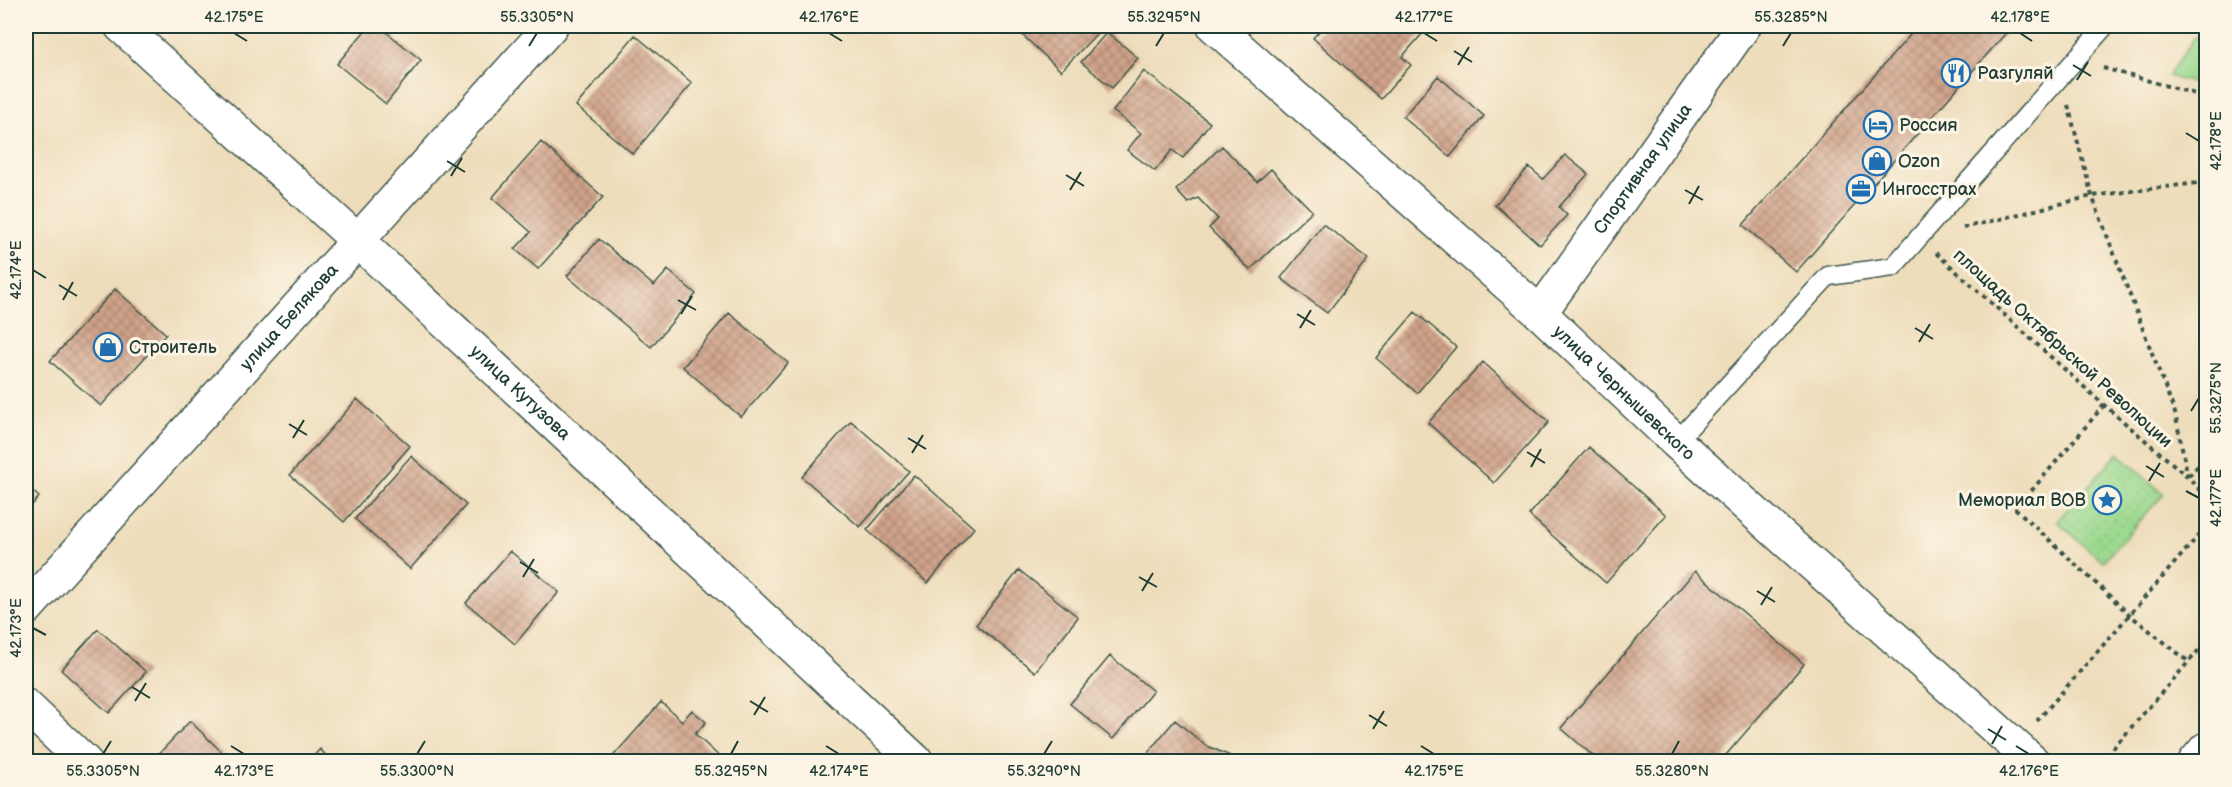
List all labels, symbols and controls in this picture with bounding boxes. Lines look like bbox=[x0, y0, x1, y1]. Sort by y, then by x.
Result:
text: 42.175°E bbox=[204, 8, 264, 27]
text: 55.3305°N bbox=[500, 8, 574, 27]
text: 42.176°E bbox=[799, 8, 859, 27]
text: 55.3295°N bbox=[1127, 8, 1201, 27]
text: 42.177°E bbox=[1395, 8, 1453, 27]
text: 55.3285°N bbox=[1754, 8, 1828, 27]
text: 42.178°E bbox=[1990, 8, 2050, 27]
restaurant icon: Разгуляй bbox=[1940, 57, 1972, 89]
place label: Разгуляй bbox=[1977, 63, 2054, 84]
street label: Спортивная улица bbox=[1589, 99, 1697, 238]
hotel icon: Россия bbox=[1862, 109, 1894, 141]
text: 42.178°E bbox=[2207, 111, 2226, 171]
place label: Россия bbox=[1899, 115, 1957, 136]
shop icon: Ozon bbox=[1861, 145, 1893, 177]
place label: Ozon bbox=[1898, 151, 1940, 172]
office icon: Ингосстрах bbox=[1845, 173, 1877, 205]
place label: Ингосстрах bbox=[1882, 179, 1976, 200]
text: 42.174°E bbox=[7, 240, 26, 300]
street label: площадь Октябрьской Революции bbox=[1949, 245, 2176, 452]
street label: улица Белякова bbox=[236, 259, 343, 375]
street label: улица Чернышевского bbox=[1549, 321, 1699, 465]
shop icon: Строитель bbox=[92, 331, 124, 363]
place label: Строитель bbox=[129, 337, 217, 358]
street label: улица Кутузова bbox=[466, 341, 575, 445]
text: 55.3275°N bbox=[2207, 362, 2226, 434]
text: 42.177°E bbox=[2207, 469, 2226, 527]
place icon: Мемориал ВОВ bbox=[2091, 484, 2123, 516]
place label: Мемориал ВОВ bbox=[1958, 490, 2086, 511]
text: 42.173°E bbox=[7, 598, 26, 658]
text: 55.3305°N bbox=[66, 762, 140, 781]
text: 42.173°E bbox=[214, 762, 274, 781]
text: 55.3300°N bbox=[380, 762, 454, 781]
text: 55.3295°N bbox=[694, 762, 768, 781]
text: 42.174°E bbox=[809, 762, 869, 781]
text: 55.3290°N bbox=[1007, 762, 1081, 781]
text: 42.175°E bbox=[1404, 762, 1464, 781]
text: 55.3280°N bbox=[1635, 762, 1709, 781]
text: 42.176°E bbox=[1999, 762, 2059, 781]

